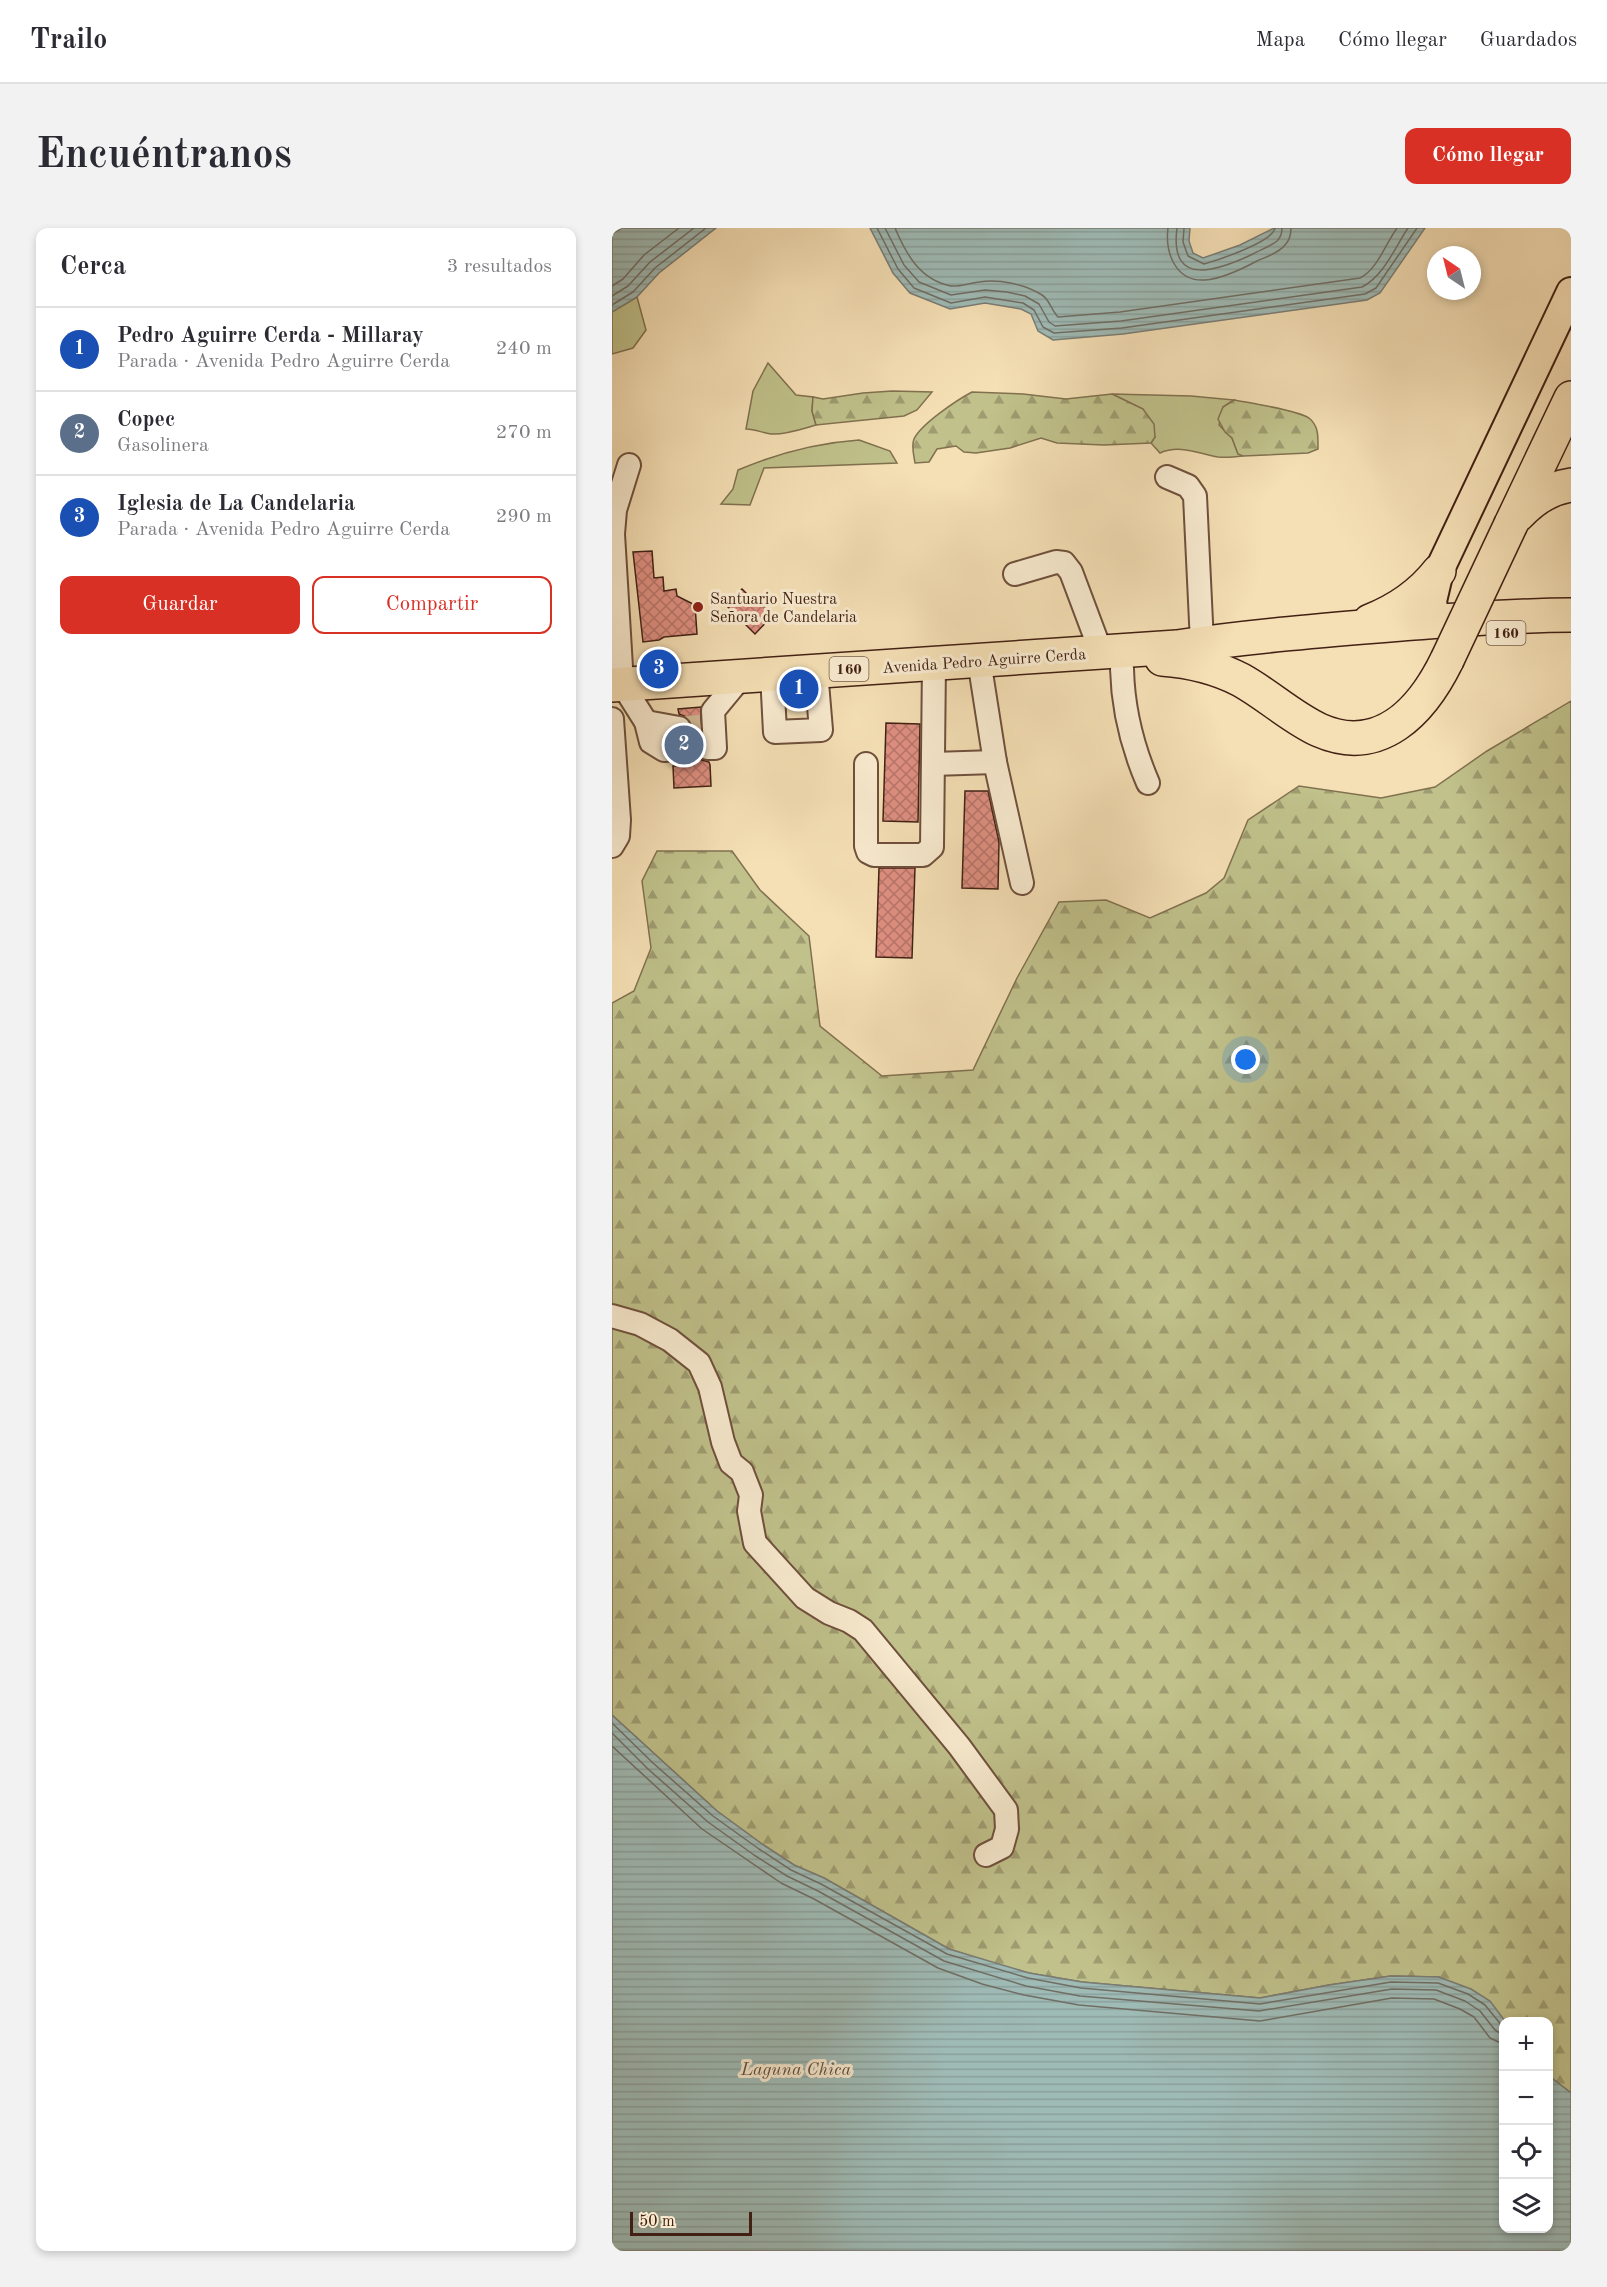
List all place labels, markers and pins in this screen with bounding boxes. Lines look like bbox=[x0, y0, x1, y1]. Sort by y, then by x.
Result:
place label: Santuario Nuestra Señora de Candelaria bbox=[710, 592, 857, 626]
marker: Santuario Nuestra Señora de Candelaria bbox=[691, 600, 705, 614]
pin: 3 bbox=[640, 646, 678, 692]
pin: 1 bbox=[780, 666, 819, 712]
pin: 2 bbox=[664, 722, 704, 768]

